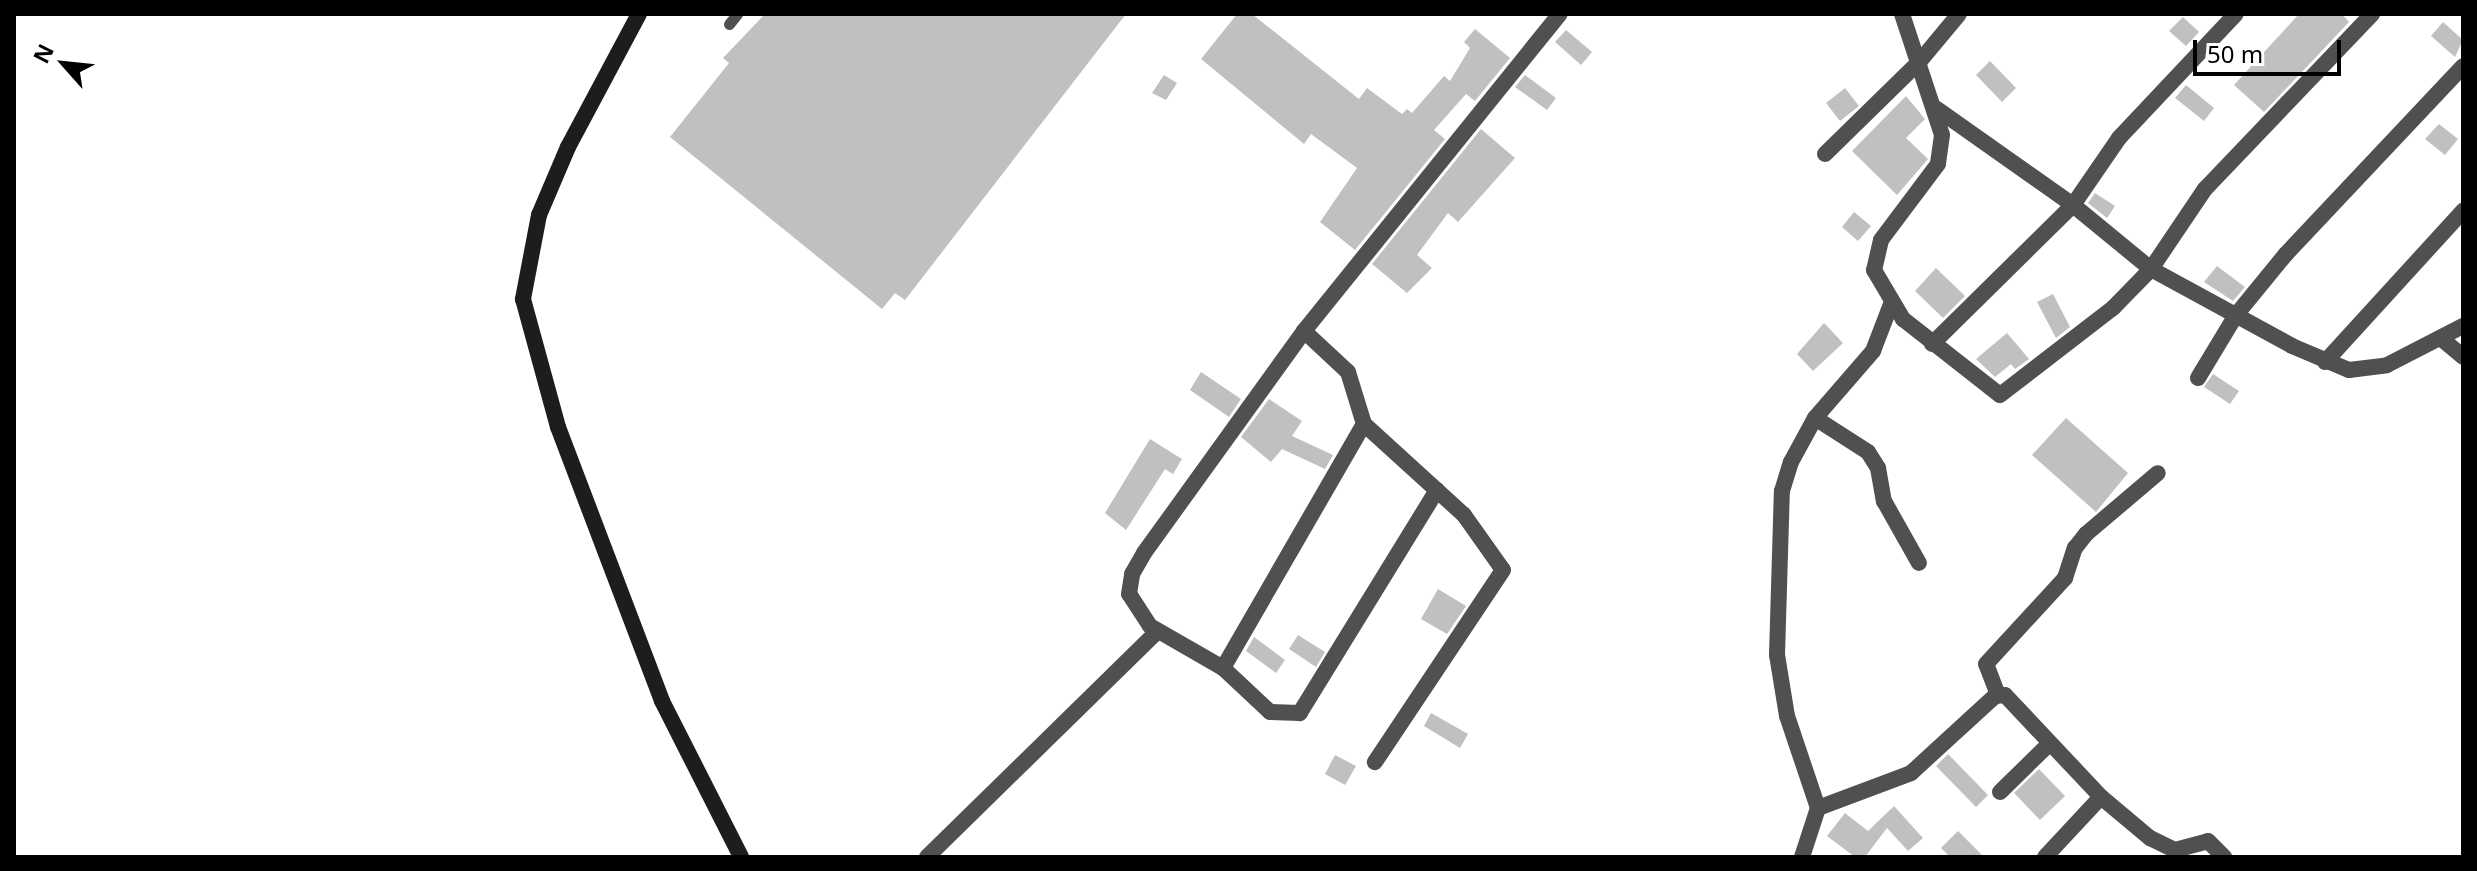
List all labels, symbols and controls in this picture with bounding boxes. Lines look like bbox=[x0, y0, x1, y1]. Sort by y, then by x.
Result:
north arrow bbox=[24, 24, 104, 104]
scale bar bbox=[2197, 24, 2345, 74]
text: 50 m bbox=[2207, 37, 2263, 70]
text: N bbox=[25, 38, 60, 68]

